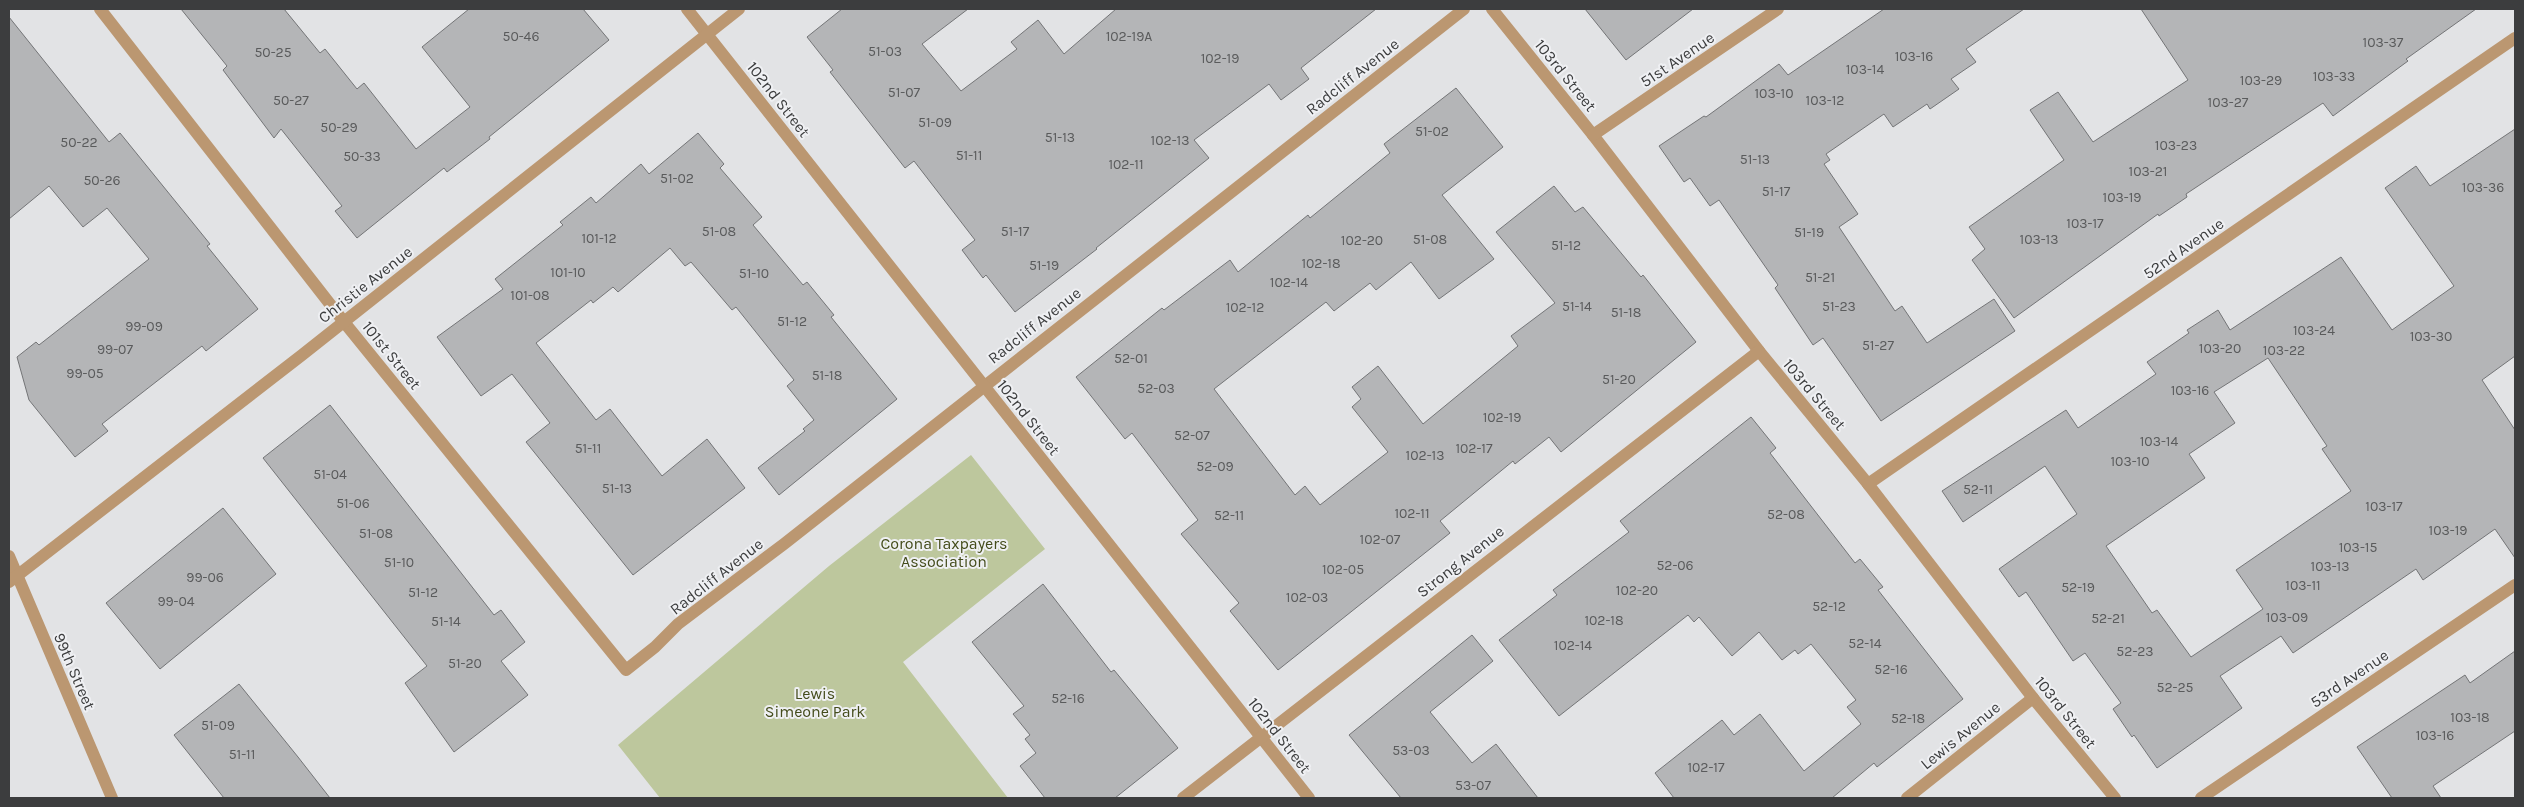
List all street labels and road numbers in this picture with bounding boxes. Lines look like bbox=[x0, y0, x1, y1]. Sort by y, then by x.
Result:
street label: 51st Avenue bbox=[1637, 28, 1718, 91]
street label: Radcliff Avenue bbox=[1302, 34, 1403, 119]
street label: 103rd Street bbox=[1531, 35, 1600, 115]
street label: 102nd Street bbox=[743, 58, 814, 141]
street label: 52nd Avenue bbox=[2139, 214, 2227, 283]
street label: Christie Avenue bbox=[315, 242, 416, 327]
street label: Radcliff Avenue bbox=[984, 283, 1085, 368]
street label: 101st Street bbox=[358, 317, 425, 393]
street label: 103rd Street bbox=[1779, 355, 1850, 434]
street label: 102nd Street bbox=[993, 376, 1064, 459]
street label: Strong Avenue bbox=[1413, 521, 1508, 601]
street label: Radcliff Avenue bbox=[666, 534, 767, 619]
street label: 99th Street bbox=[50, 630, 99, 713]
street label: 53rd Avenue bbox=[2307, 645, 2392, 712]
street label: 103rd Street bbox=[2031, 672, 2100, 752]
street label: 102nd Street bbox=[1244, 694, 1315, 777]
street label: Lewis Avenue bbox=[1917, 698, 2004, 773]

